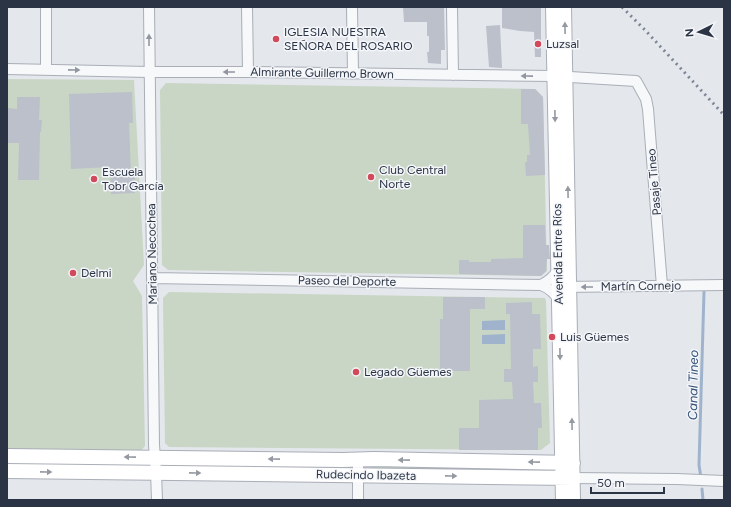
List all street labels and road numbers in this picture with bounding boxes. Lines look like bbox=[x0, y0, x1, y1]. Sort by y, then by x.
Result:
street label: Almirante Guillermo Brown bbox=[250, 65, 394, 81]
street label: Pasaje Tineo bbox=[644, 148, 664, 216]
street label: Mariano Necochea bbox=[144, 203, 160, 305]
street label: Avenida Entre Ríos bbox=[550, 203, 566, 305]
street label: Paseo del Deporte bbox=[298, 273, 397, 289]
street label: Martín Cornejo bbox=[601, 278, 681, 294]
street label: Rudecindo Ibazeta bbox=[316, 467, 416, 483]

